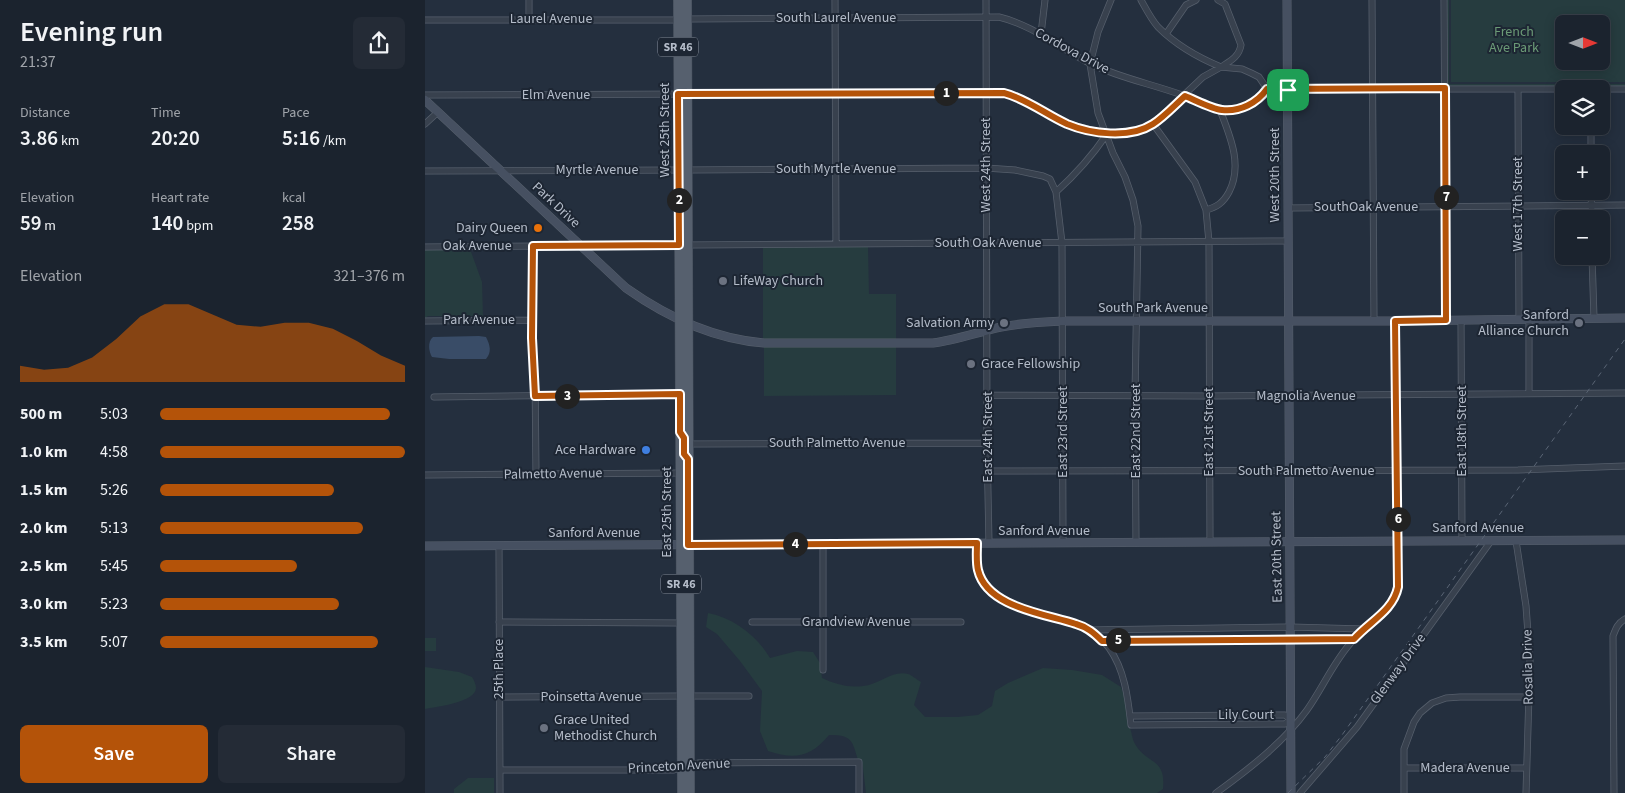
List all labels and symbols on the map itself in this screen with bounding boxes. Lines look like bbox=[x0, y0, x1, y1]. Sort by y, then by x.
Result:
street label: South Laurel Avenue bbox=[776, 8, 896, 28]
street label: Laurel Avenue bbox=[510, 9, 592, 29]
north arrow bbox=[1555, 15, 1610, 70]
park label: French Ave Park bbox=[1489, 22, 1539, 58]
street label: Cordova Drive bbox=[1031, 23, 1113, 79]
road number: SR 46 bbox=[658, 38, 698, 56]
pin bbox=[1267, 69, 1309, 111]
pin: 1 bbox=[933, 80, 959, 106]
street label: West 25th Street bbox=[655, 82, 675, 178]
street label: Elm Avenue bbox=[522, 85, 590, 105]
street label: West 24th Street bbox=[976, 117, 996, 213]
street label: West 20th Street bbox=[1265, 127, 1285, 223]
street label: West 17th Street bbox=[1508, 156, 1528, 252]
street label: South Myrtle Avenue bbox=[776, 159, 896, 179]
street label: Myrtle Avenue bbox=[556, 160, 638, 180]
street label: Park Drive bbox=[527, 177, 585, 233]
pin: 7 bbox=[1433, 184, 1459, 210]
pin: 2 bbox=[667, 188, 691, 212]
street label: SouthOak Avenue bbox=[1314, 197, 1418, 217]
place label: Dairy Queen bbox=[456, 218, 528, 238]
marker: Dairy Queen bbox=[532, 222, 544, 234]
street label: South Oak Avenue bbox=[934, 233, 1042, 253]
street label: Oak Avenue bbox=[442, 236, 512, 256]
place label: LifeWay Church bbox=[733, 271, 823, 291]
marker: LifeWay Church bbox=[717, 275, 729, 287]
street label: South Park Avenue bbox=[1098, 298, 1208, 318]
place label: Sanford Alliance Church bbox=[1478, 305, 1569, 341]
street label: Park Avenue bbox=[443, 310, 515, 330]
place label: Salvation Army bbox=[906, 313, 994, 333]
marker: Salvation Army bbox=[998, 317, 1010, 329]
marker: Sanford Alliance Church bbox=[1573, 317, 1585, 329]
place label: Grace Fellowship bbox=[981, 354, 1080, 374]
marker: Grace Fellowship bbox=[965, 358, 977, 370]
street label: East 22nd Street bbox=[1126, 383, 1146, 478]
pin: 3 bbox=[555, 384, 579, 408]
street label: East 18th Street bbox=[1452, 385, 1472, 477]
street label: East 23rd Street bbox=[1053, 386, 1073, 478]
street label: Magnolia Avenue bbox=[1256, 386, 1356, 406]
street label: East 21st Street bbox=[1199, 387, 1219, 477]
street label: East 24th Street bbox=[978, 391, 998, 483]
street label: South Palmetto Avenue bbox=[769, 433, 905, 453]
place label: Ace Hardware bbox=[555, 440, 636, 460]
marker: Ace Hardware bbox=[640, 444, 652, 456]
street label: South Palmetto Avenue bbox=[1238, 461, 1374, 481]
street label: Palmetto Avenue bbox=[503, 463, 603, 485]
street label: East 25th Street bbox=[657, 466, 677, 558]
pin: 6 bbox=[1385, 506, 1411, 532]
street label: East 20th Street bbox=[1266, 511, 1288, 603]
street label: Sanford Avenue bbox=[1432, 518, 1524, 538]
street label: Sanford Avenue bbox=[998, 521, 1090, 541]
street label: Sanford Avenue bbox=[548, 523, 640, 543]
pin: 4 bbox=[783, 532, 807, 556]
road number: SR 46 bbox=[661, 574, 701, 594]
street label: Grandview Avenue bbox=[802, 612, 910, 632]
pin: 5 bbox=[1105, 628, 1131, 652]
street label: Glenway Drive bbox=[1365, 629, 1431, 709]
street label: Rosalia Drive bbox=[1517, 629, 1539, 705]
street label: 25th Place bbox=[489, 639, 509, 699]
street label: Poinsetta Avenue bbox=[541, 687, 641, 707]
street label: Lily Court bbox=[1218, 705, 1274, 725]
place label: Grace United Methodist Church bbox=[554, 710, 657, 746]
marker: Grace United Methodist Church bbox=[538, 722, 550, 734]
street label: Princeton Avenue bbox=[627, 753, 731, 779]
street label: Madera Avenue bbox=[1420, 758, 1510, 778]

